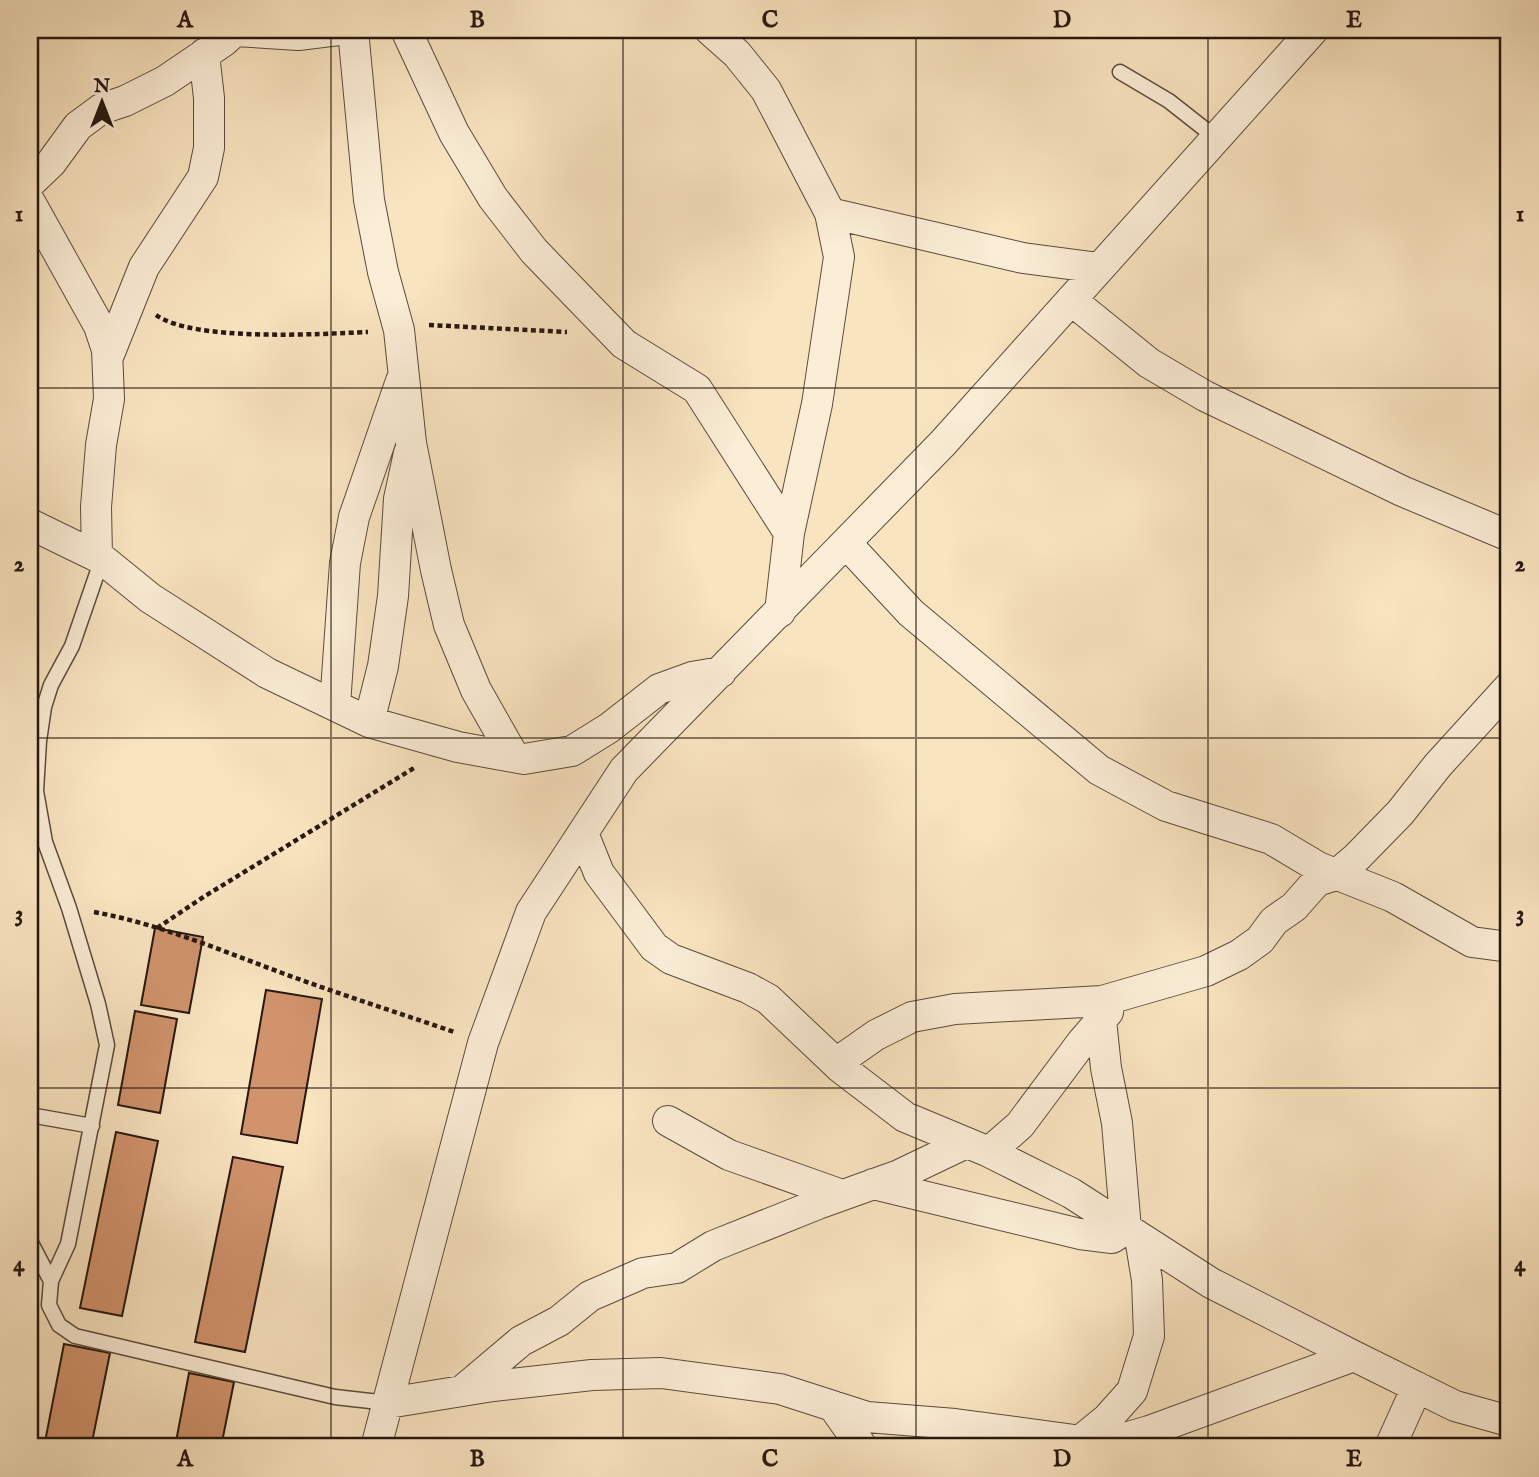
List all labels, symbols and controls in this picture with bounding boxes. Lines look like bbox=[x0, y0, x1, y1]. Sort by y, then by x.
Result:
text: A bbox=[176, 6, 194, 35]
text: B bbox=[469, 6, 485, 35]
text: C bbox=[762, 6, 779, 35]
text: D bbox=[1053, 6, 1071, 35]
text: E bbox=[1346, 6, 1362, 35]
north arrow bbox=[66, 66, 136, 136]
text: N bbox=[93, 75, 111, 99]
text: 1 bbox=[15, 200, 23, 229]
text: 1 bbox=[1516, 200, 1524, 229]
text: 2 bbox=[14, 550, 25, 579]
text: 2 bbox=[1515, 550, 1526, 579]
text: 3 bbox=[15, 900, 23, 929]
text: 3 bbox=[1516, 900, 1524, 929]
text: 4 bbox=[13, 1250, 25, 1279]
text: 4 bbox=[1514, 1250, 1526, 1279]
text: A bbox=[176, 1445, 194, 1474]
text: B bbox=[469, 1445, 485, 1474]
text: C bbox=[762, 1445, 779, 1474]
text: D bbox=[1053, 1445, 1071, 1474]
text: E bbox=[1346, 1445, 1362, 1474]

